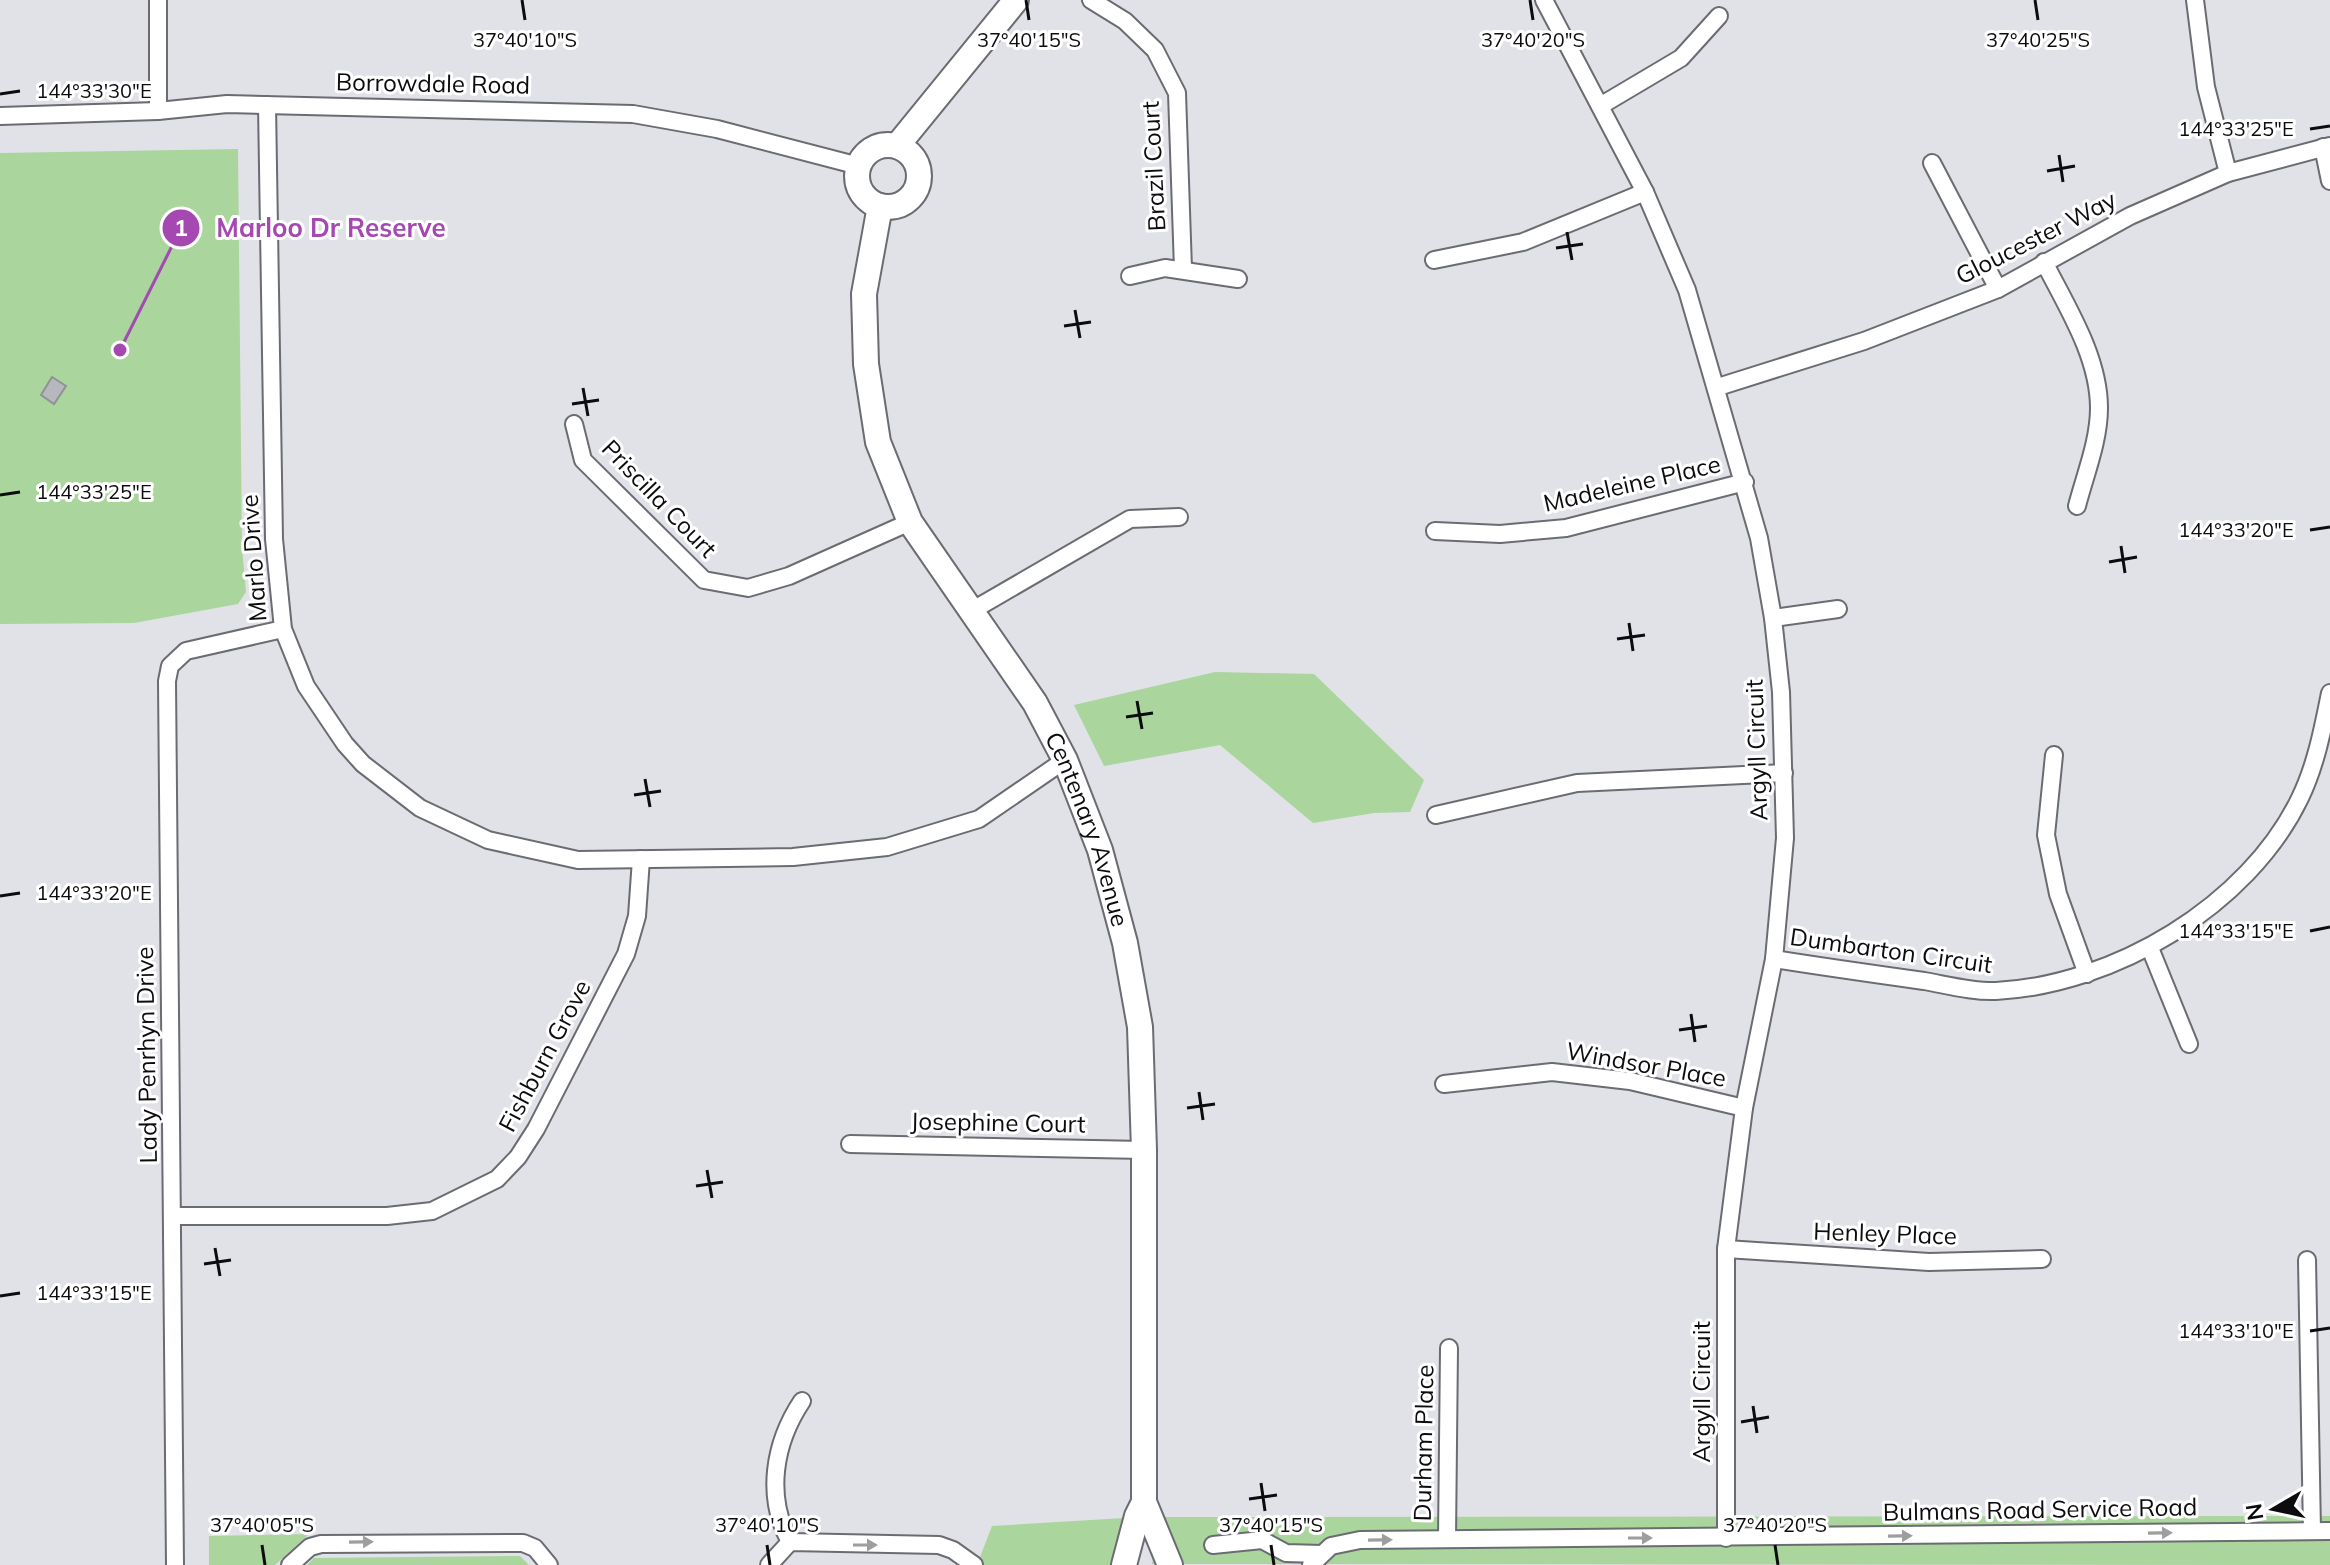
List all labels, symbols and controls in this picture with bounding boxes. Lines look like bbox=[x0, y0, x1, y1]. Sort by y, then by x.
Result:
text: 37°40'10"S bbox=[473, 27, 577, 52]
text: 37°40'15"S bbox=[977, 27, 1081, 52]
text: 37°40'20"S bbox=[1481, 27, 1585, 52]
text: 37°40'25"S bbox=[1986, 27, 2090, 52]
street label: Borrowdale Road bbox=[336, 66, 530, 100]
text: 144°33'30"E bbox=[36, 78, 152, 103]
street label: Brazil Court bbox=[1135, 100, 1171, 232]
text: 144°33'25"E bbox=[2178, 116, 2294, 141]
street label: Gloucester Way bbox=[1950, 184, 2121, 290]
callout: Marloo Dr Reserve bbox=[161, 203, 462, 253]
text: Marloo Dr Reserve bbox=[216, 211, 446, 244]
text: 1 bbox=[174, 212, 188, 242]
street label: Priscilla Court bbox=[596, 433, 723, 563]
street label: Madeleine Place bbox=[1540, 448, 1723, 518]
text: 144°33'25"E bbox=[36, 479, 152, 504]
street label: Marlo Drive bbox=[234, 493, 272, 623]
text: 144°33'20"E bbox=[2178, 517, 2294, 542]
street label: Argyll Circuit bbox=[1739, 679, 1773, 821]
street label: Centenary Avenue bbox=[1039, 727, 1136, 930]
text: 144°33'20"E bbox=[36, 880, 152, 905]
text: 144°33'15"E bbox=[2178, 918, 2294, 943]
street label: Dumbarton Circuit bbox=[1788, 921, 1994, 979]
street label: Lady Penrhyn Drive bbox=[129, 946, 163, 1164]
street label: Fishburn Grove bbox=[492, 974, 597, 1137]
street label: Windsor Place bbox=[1564, 1035, 1728, 1093]
street label: Josephine Court bbox=[910, 1105, 1086, 1139]
street label: Henley Place bbox=[1813, 1216, 1957, 1250]
text: 144°33'15"E bbox=[36, 1280, 152, 1305]
text: 144°33'10"E bbox=[2178, 1318, 2294, 1343]
street label: Argyll Circuit bbox=[1686, 1321, 1716, 1463]
street label: Durham Place bbox=[1407, 1364, 1439, 1522]
north arrow bbox=[2234, 1469, 2314, 1549]
street label: Bulmans Road Service Road bbox=[1883, 1491, 2197, 1527]
text: N bbox=[2239, 1502, 2269, 1523]
text: 37°40'05"S bbox=[210, 1512, 314, 1537]
text: 37°40'10"S bbox=[715, 1512, 819, 1537]
text: 37°40'15"S bbox=[1219, 1512, 1323, 1537]
text: 37°40'20"S bbox=[1723, 1512, 1827, 1537]
one-way arrow bbox=[2148, 1527, 2173, 1539]
one-way arrow bbox=[1888, 1530, 1913, 1542]
one-way arrow bbox=[1628, 1532, 1653, 1544]
one-way arrow bbox=[1368, 1533, 1393, 1546]
one-way arrow bbox=[349, 1536, 374, 1548]
one-way arrow bbox=[853, 1539, 878, 1551]

